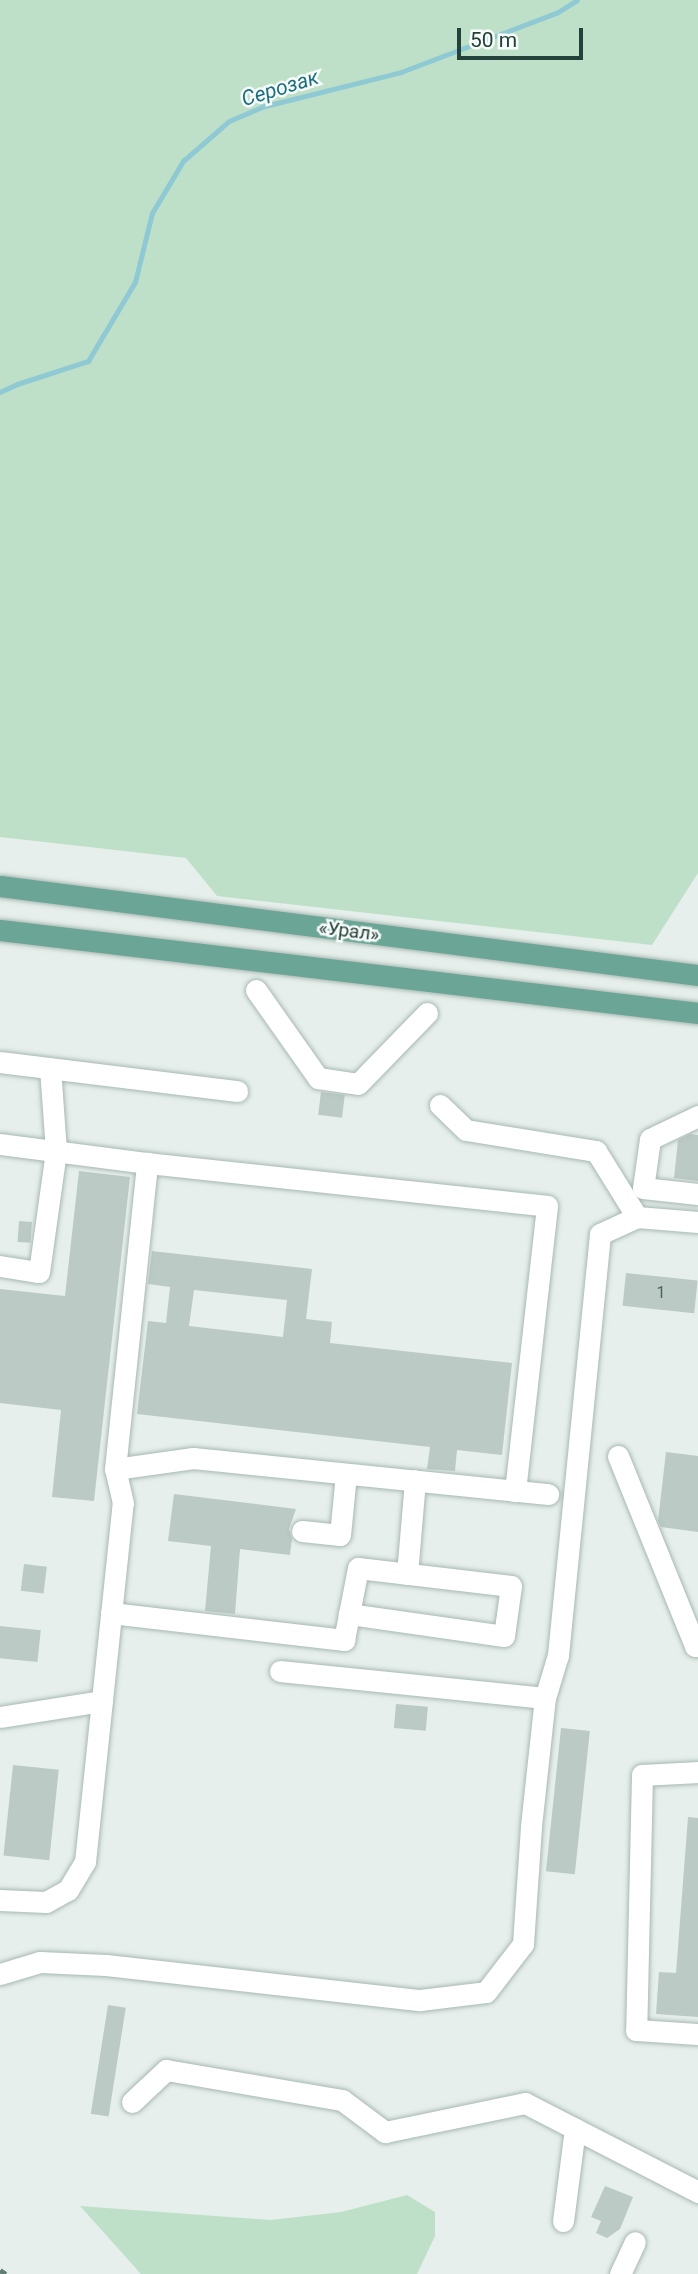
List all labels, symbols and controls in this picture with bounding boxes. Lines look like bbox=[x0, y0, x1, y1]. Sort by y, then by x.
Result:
scale bar bbox=[460, 14, 586, 58]
text: 50 m bbox=[470, 28, 517, 52]
water label: Серозак bbox=[238, 64, 322, 112]
street label: «Урал» bbox=[317, 916, 381, 946]
house number: 1 bbox=[657, 1283, 665, 1303]

